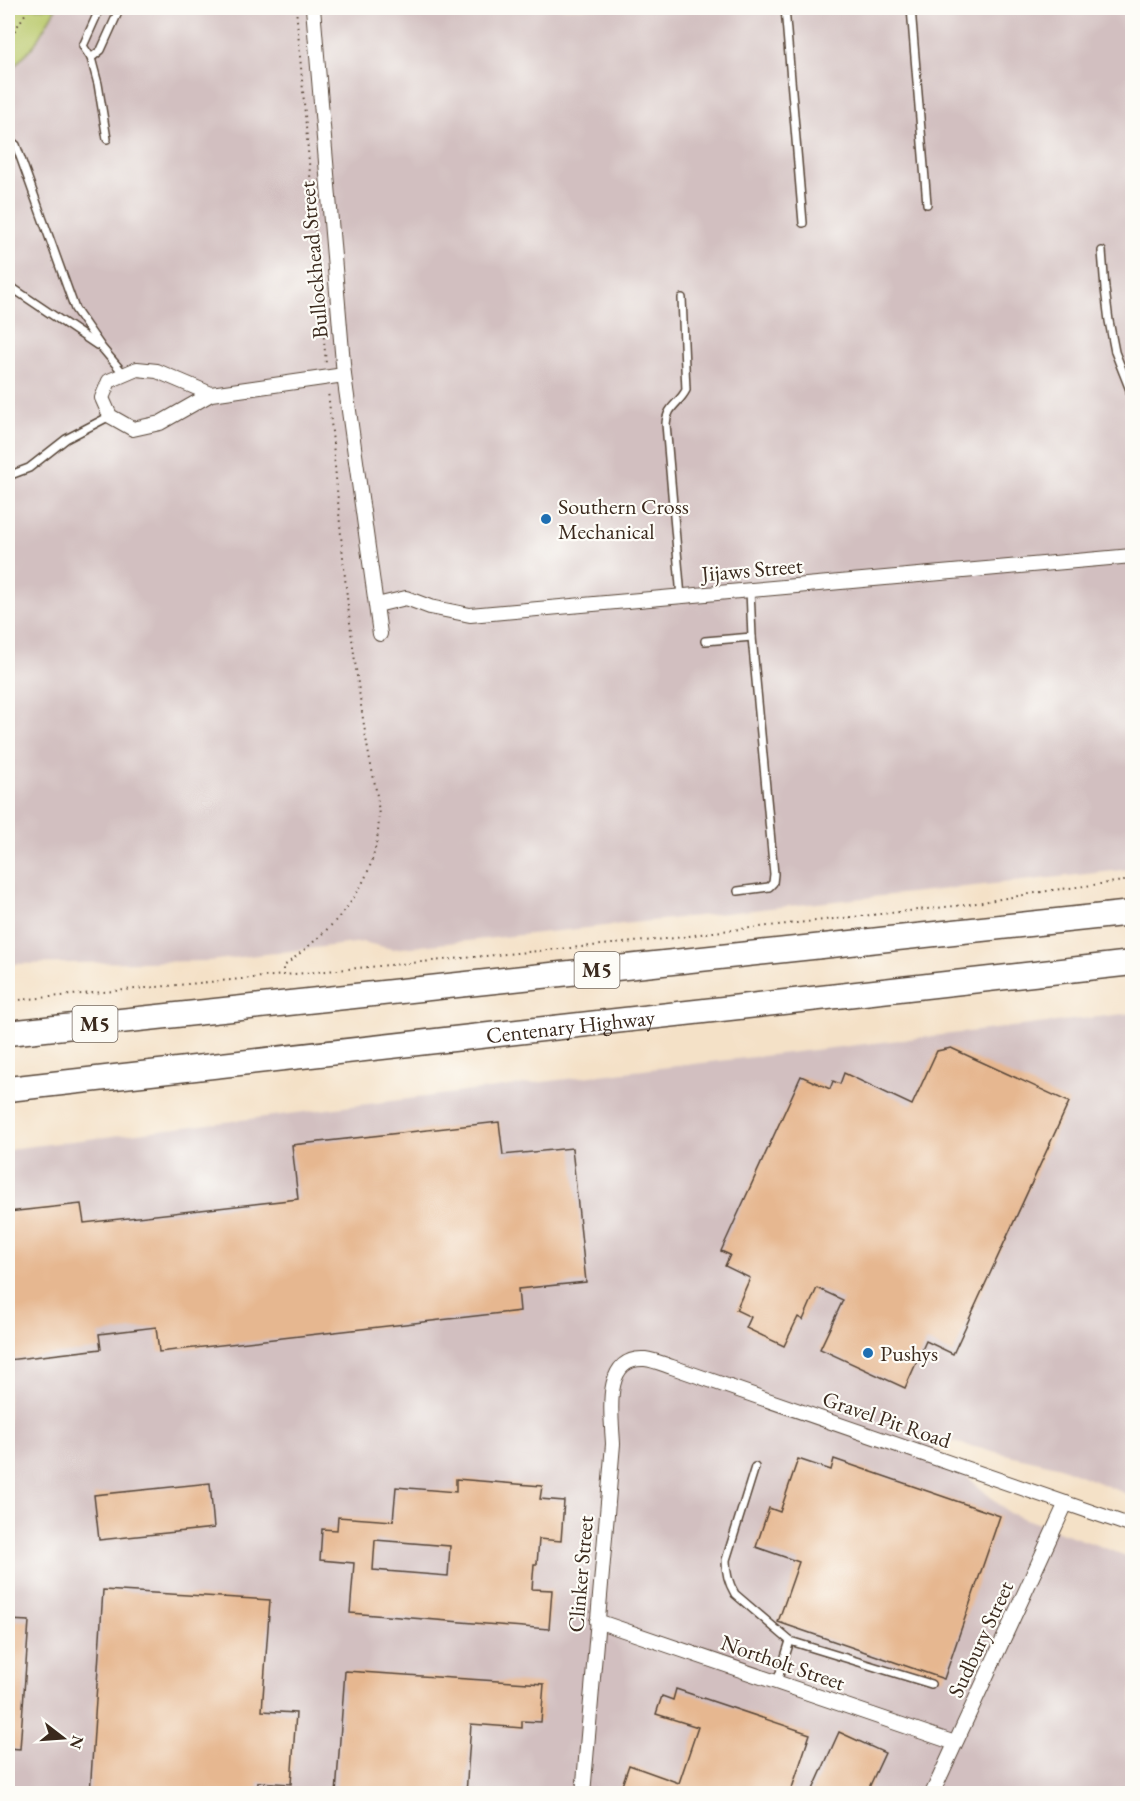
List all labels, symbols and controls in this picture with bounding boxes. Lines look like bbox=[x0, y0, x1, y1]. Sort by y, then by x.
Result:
street label: Bullockhead Street bbox=[292, 180, 335, 340]
place label: Southern Cross Mechanical bbox=[558, 492, 689, 546]
marker: Southern Cross Mechanical bbox=[539, 512, 553, 526]
street label: Jijaws Street bbox=[698, 551, 804, 589]
road number: M5 bbox=[574, 952, 620, 988]
street label: Centenary Highway bbox=[485, 1003, 657, 1050]
road number: M5 bbox=[72, 1006, 118, 1042]
place label: Pushys bbox=[880, 1339, 938, 1368]
marker: Pushys bbox=[861, 1346, 875, 1360]
street label: Gravel Pit Road bbox=[819, 1384, 956, 1455]
street label: Clinker Street bbox=[561, 1514, 600, 1634]
street label: Sudbury Street bbox=[941, 1576, 1020, 1702]
street label: Northolt Street bbox=[717, 1628, 849, 1697]
north arrow bbox=[33, 1708, 93, 1768]
text: N bbox=[65, 1733, 89, 1752]

